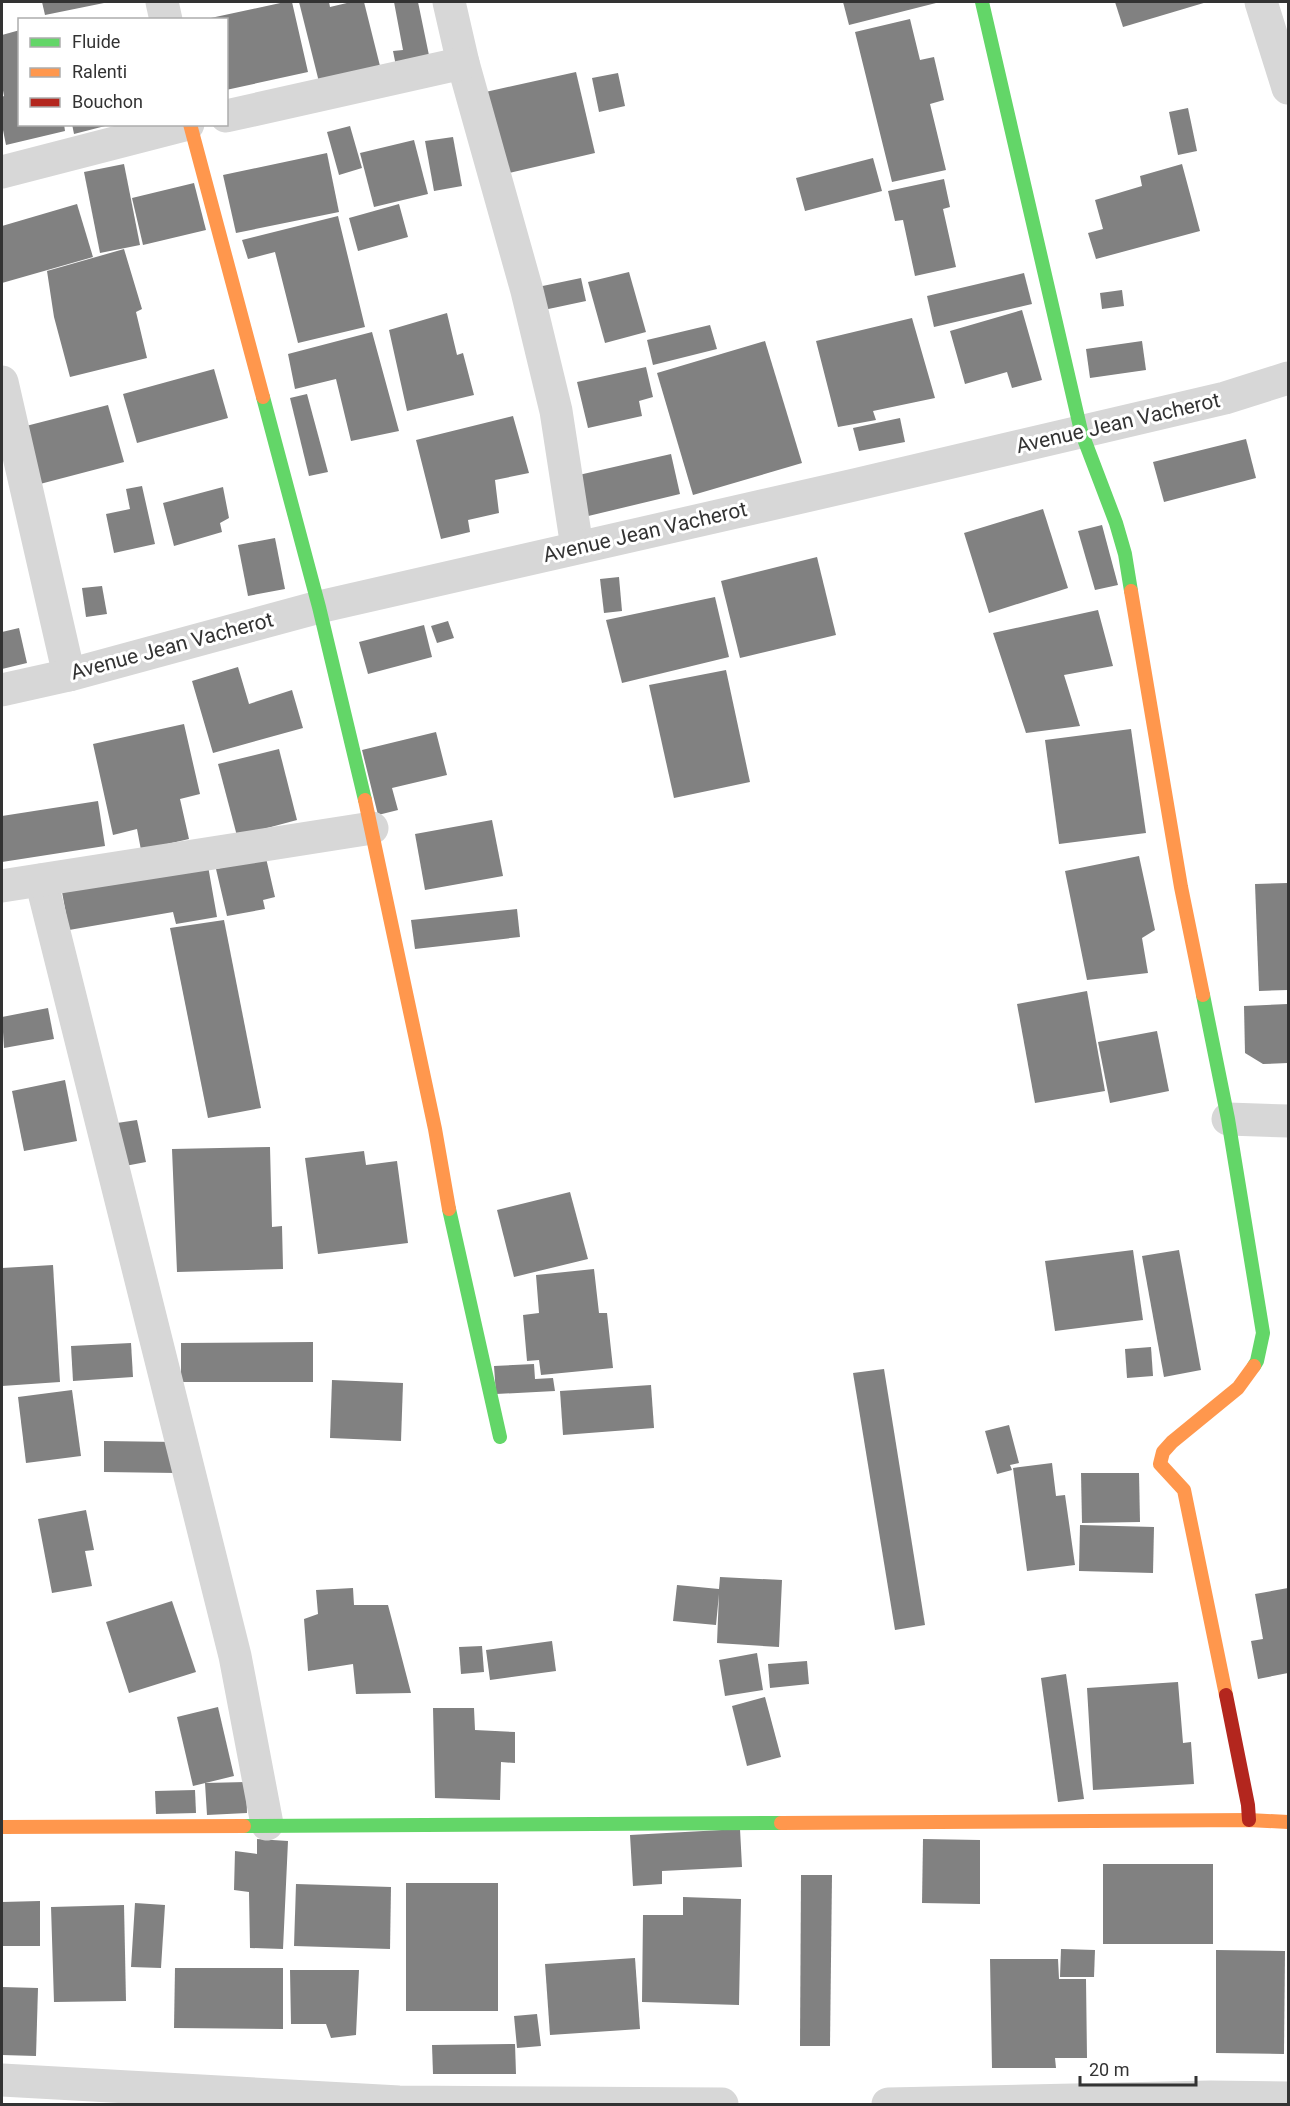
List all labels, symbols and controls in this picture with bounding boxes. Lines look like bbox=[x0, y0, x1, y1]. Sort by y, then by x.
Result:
legend bbox=[18, 18, 228, 126]
text: Fluide bbox=[72, 31, 120, 52]
text: Ralenti bbox=[72, 61, 127, 82]
text: Bouchon bbox=[72, 91, 143, 112]
street label: Avenue Jean Vacherot bbox=[1014, 388, 1222, 458]
street label: Avenue Jean Vacherot bbox=[541, 497, 749, 567]
street label: Avenue Jean Vacherot bbox=[68, 607, 276, 685]
scale bar bbox=[1080, 2049, 1196, 2087]
text: 20 m bbox=[1089, 2059, 1129, 2080]

